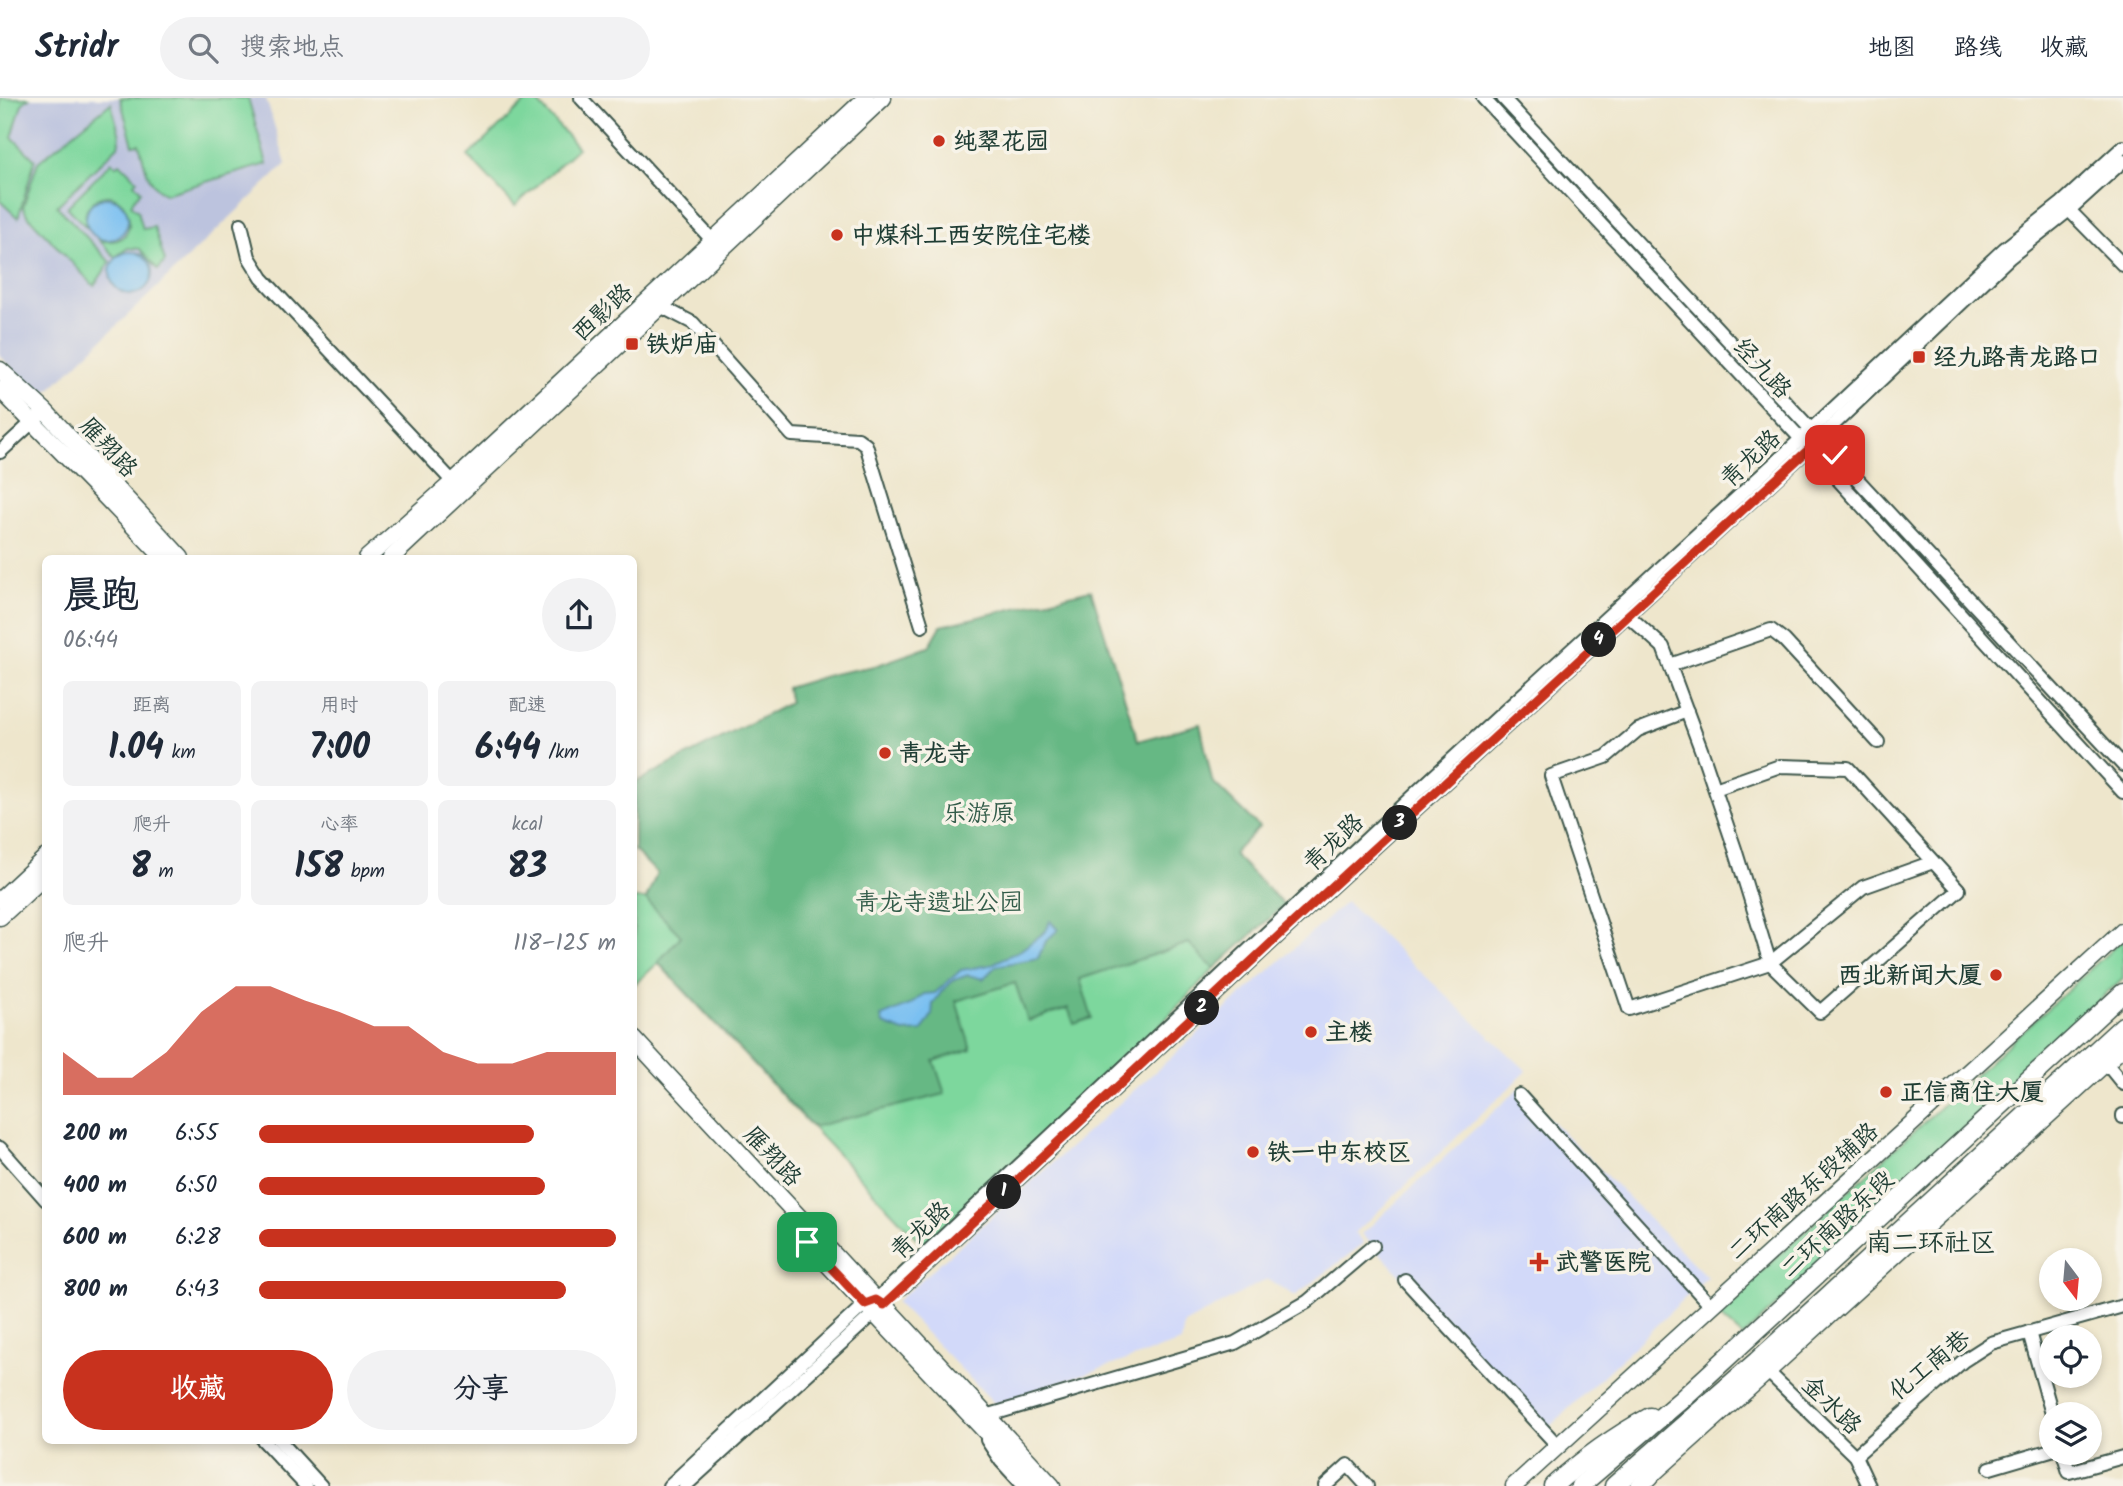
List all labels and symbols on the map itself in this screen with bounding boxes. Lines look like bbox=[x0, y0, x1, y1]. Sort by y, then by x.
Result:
place label: 纯翠花园 bbox=[953, 123, 1049, 162]
marker: 纯翠花园 bbox=[931, 133, 947, 149]
place label: 中煤科工西安院住宅楼 bbox=[851, 217, 1091, 256]
marker: 中煤科工西安院住宅楼 bbox=[829, 227, 845, 243]
street label: 西影路 bbox=[563, 274, 643, 352]
place label: 铁炉庙 bbox=[646, 326, 718, 365]
street label: 经九路 bbox=[1723, 329, 1801, 409]
marker: 铁炉庙 bbox=[624, 336, 640, 352]
place label: 经九路青龙路口 bbox=[1933, 339, 2101, 378]
marker: 经九路青龙路口 bbox=[1911, 349, 1927, 365]
street label: 雁翔路 bbox=[69, 408, 147, 488]
street label: 青龙路 bbox=[1711, 420, 1791, 498]
pin bbox=[1805, 425, 1865, 485]
pin: 4 bbox=[1582, 622, 1616, 658]
place label: 青龙寺 bbox=[899, 735, 971, 774]
marker: 青龙寺 bbox=[877, 745, 893, 761]
park label: 乐游原 bbox=[943, 795, 1015, 834]
street label: 青龙路 bbox=[1294, 804, 1374, 882]
pin: 3 bbox=[1382, 806, 1418, 840]
park label: 青龙寺遗址公园 bbox=[855, 884, 1023, 923]
place label: 西北新闻大厦 bbox=[1838, 957, 1982, 996]
marker: 西北新闻大厦 bbox=[1988, 967, 2004, 983]
pin: 2 bbox=[1184, 990, 1220, 1026]
place label: 主楼 bbox=[1325, 1014, 1373, 1053]
marker: 主楼 bbox=[1303, 1024, 1319, 1040]
place label: 正信商住大厦 bbox=[1900, 1074, 2044, 1113]
marker: 正信商住大厦 bbox=[1878, 1084, 1894, 1100]
street label: 二环南路东段辅路 bbox=[1722, 1116, 1884, 1266]
street label: 雁翔路 bbox=[733, 1117, 811, 1197]
place label: 铁一中东校区 bbox=[1267, 1134, 1411, 1173]
marker: 铁一中东校区 bbox=[1245, 1144, 1261, 1160]
street label: 二环南路东段 bbox=[1775, 1164, 1899, 1284]
pin: 1 bbox=[986, 1174, 1021, 1210]
street label: 青龙路 bbox=[881, 1192, 961, 1270]
pin bbox=[777, 1212, 837, 1272]
district label: 南二环社区 bbox=[1866, 1223, 1996, 1265]
place label: 武警医院 bbox=[1555, 1244, 1651, 1283]
north arrow bbox=[2039, 1248, 2102, 1311]
marker: 武警医院 bbox=[1529, 1252, 1549, 1272]
street label: 化工南巷 bbox=[1880, 1321, 1980, 1412]
street label: 金水路 bbox=[1792, 1367, 1870, 1445]

